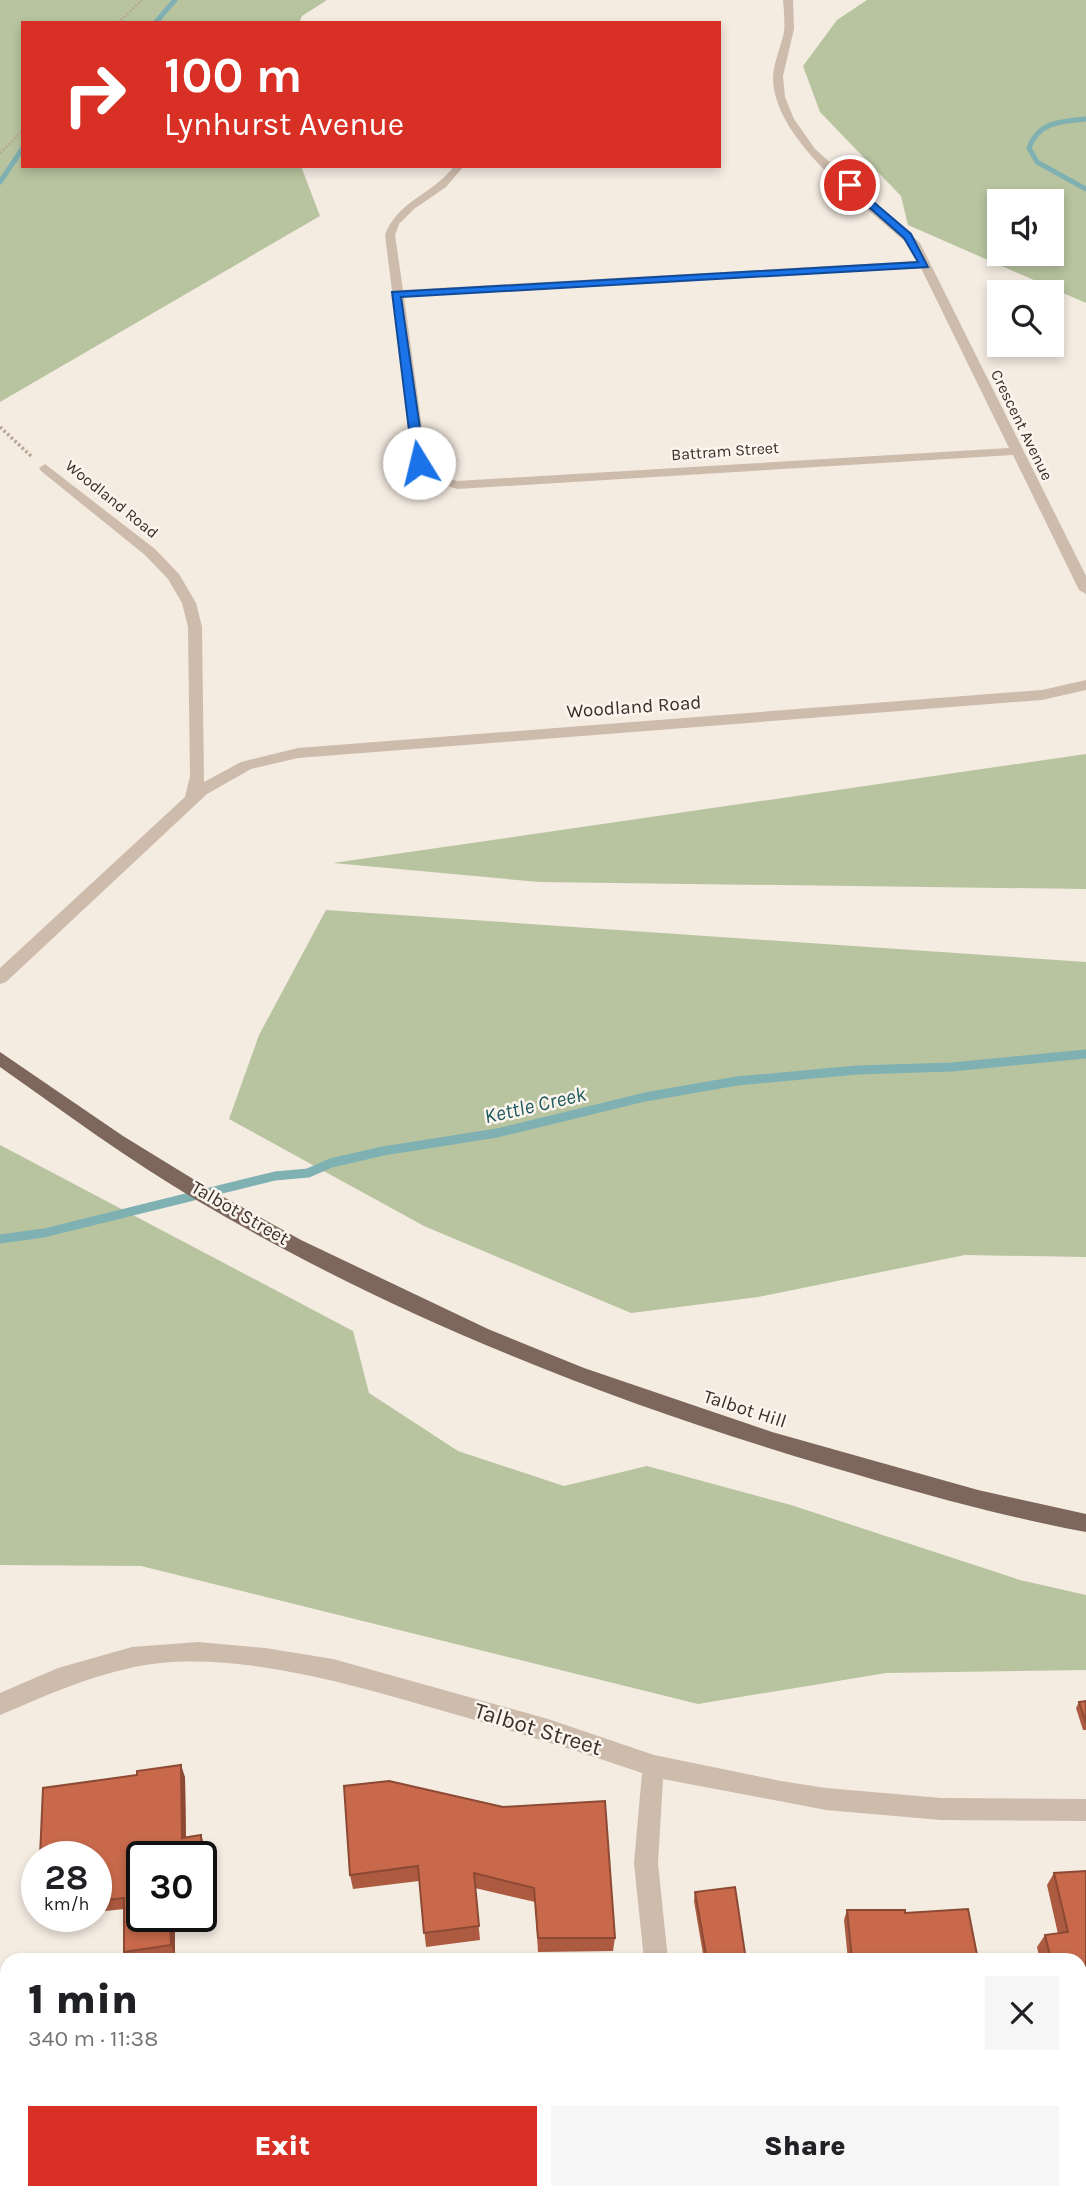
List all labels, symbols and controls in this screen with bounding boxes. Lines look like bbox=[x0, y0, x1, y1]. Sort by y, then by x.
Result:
text: 100 m bbox=[164, 47, 302, 104]
icon: right bbox=[49, 49, 140, 140]
text: Lynhurst Avenue bbox=[164, 106, 404, 143]
pin bbox=[820, 155, 880, 215]
icon: arrive bbox=[831, 166, 869, 204]
map controls bbox=[987, 189, 1064, 357]
button: sound bbox=[987, 189, 1064, 266]
button: search bbox=[987, 280, 1064, 357]
street label: Crescent Avenue bbox=[987, 367, 1057, 483]
position arrow bbox=[382, 426, 456, 500]
street label: Battram Street bbox=[670, 438, 780, 464]
street label: Woodland Road bbox=[62, 456, 162, 542]
street label: Woodland Road bbox=[566, 691, 702, 723]
water label: Kettle Creek bbox=[482, 1082, 589, 1128]
street label: Talbot Street bbox=[187, 1176, 293, 1250]
street label: Talbot Hill bbox=[701, 1385, 789, 1433]
street label: Talbot Street bbox=[471, 1697, 605, 1761]
speed limit sign: 30 bbox=[126, 1841, 217, 1932]
text: 28 bbox=[45, 1857, 88, 1898]
text: km/h bbox=[44, 1893, 89, 1915]
text: 1 min bbox=[28, 1974, 138, 2024]
button: close bbox=[985, 1976, 1059, 2050]
text: 340 m · 11:38 bbox=[28, 2025, 158, 2052]
button: Exit bbox=[28, 2106, 537, 2186]
button: Share bbox=[551, 2106, 1059, 2186]

